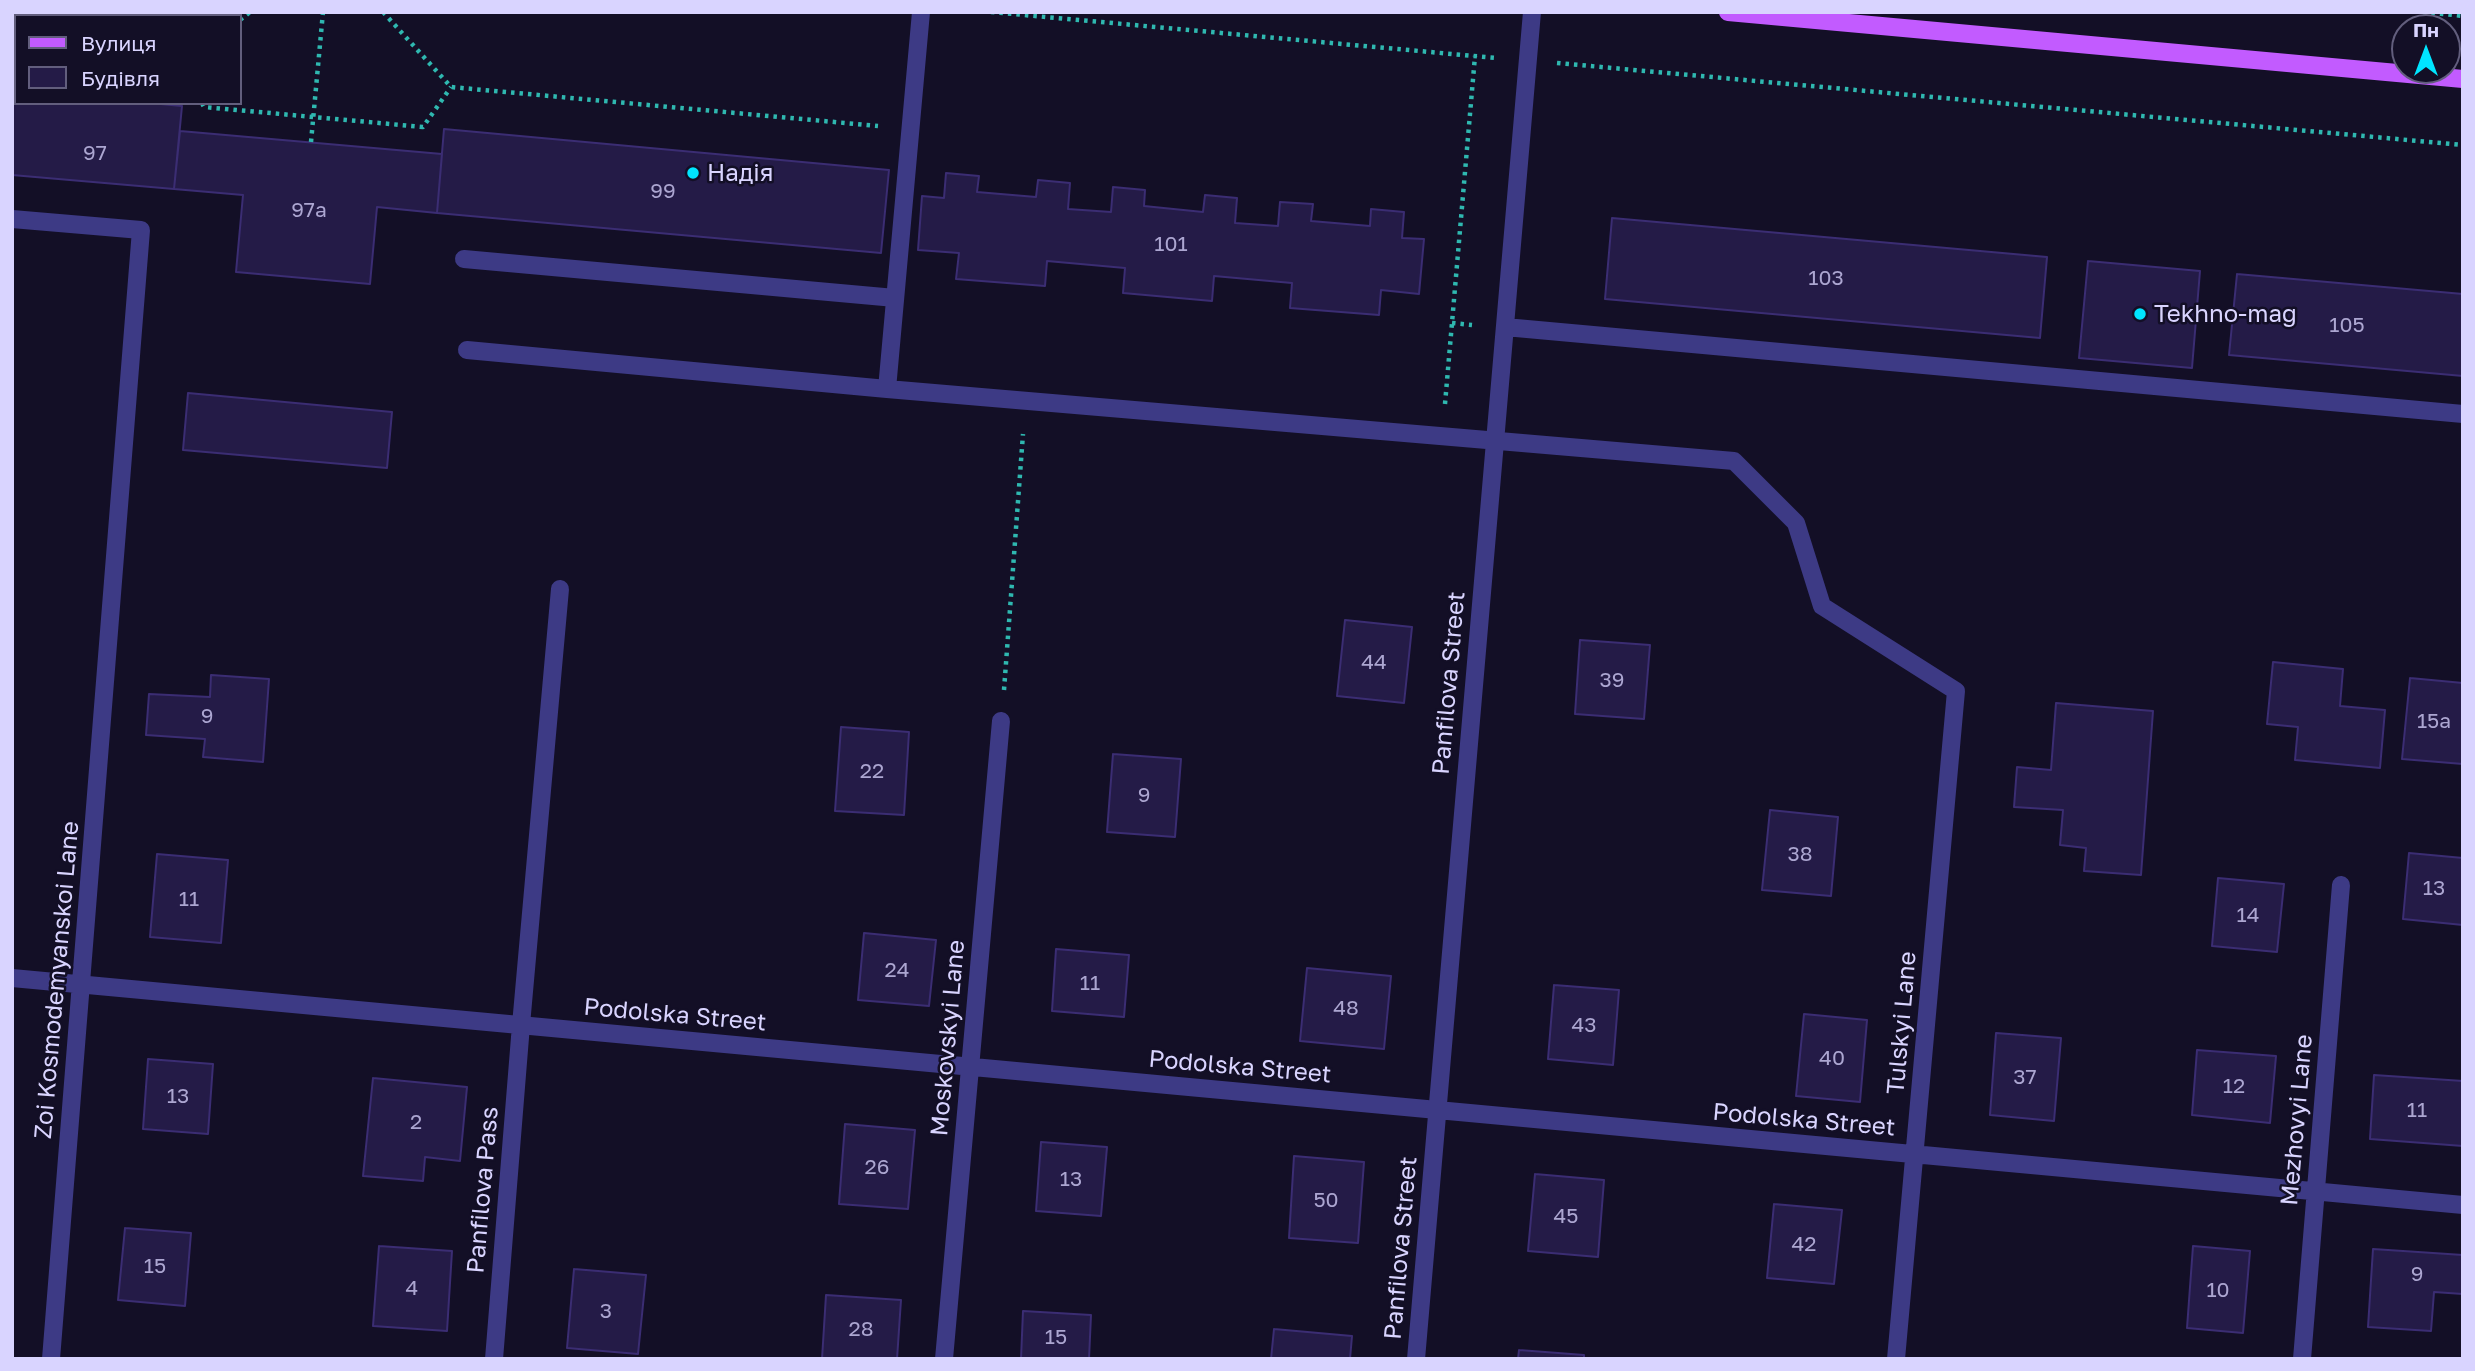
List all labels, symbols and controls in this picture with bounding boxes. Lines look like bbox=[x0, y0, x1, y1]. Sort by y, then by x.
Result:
legend bbox=[14, 14, 242, 105]
north arrow bbox=[2391, 14, 2461, 84]
text: Пн bbox=[2413, 18, 2439, 41]
text: Вулиця bbox=[81, 30, 157, 56]
text: Будівля bbox=[81, 65, 160, 91]
house number: 97 bbox=[83, 140, 107, 166]
place label: Надiя bbox=[707, 159, 773, 187]
marker: Надiя bbox=[685, 165, 701, 181]
house number: 99 bbox=[650, 178, 676, 204]
house number: 97а bbox=[291, 197, 327, 223]
house number: 101 bbox=[1154, 231, 1188, 257]
house number: 103 bbox=[1808, 265, 1844, 291]
place label: Tekhno-mag bbox=[2154, 300, 2297, 328]
marker: Tekhno-mag bbox=[2132, 306, 2148, 322]
house number: 105 bbox=[2329, 312, 2365, 338]
street label: Panfilova Street bbox=[1427, 590, 1471, 776]
house number: 44 bbox=[1361, 649, 1387, 675]
house number: 39 bbox=[1600, 667, 1624, 693]
house number: 9 bbox=[201, 703, 213, 729]
house number: 15а bbox=[2417, 708, 2451, 734]
house number: 22 bbox=[860, 758, 884, 784]
house number: 9 bbox=[1138, 782, 1150, 808]
street label: Zoi Kosmodemyanskoi Lane bbox=[29, 820, 85, 1140]
house number: 38 bbox=[1787, 841, 1813, 867]
house number: 13 bbox=[2423, 875, 2445, 901]
house number: 11 bbox=[179, 886, 199, 912]
house number: 14 bbox=[2237, 902, 2259, 928]
street label: Moskovskyi Lane bbox=[925, 939, 971, 1137]
street label: Tulskyi Lane bbox=[1881, 950, 1923, 1096]
house number: 24 bbox=[885, 957, 909, 983]
house number: 11 bbox=[1080, 970, 1100, 996]
street label: Podolska Street bbox=[582, 993, 768, 1037]
house number: 48 bbox=[1333, 995, 1359, 1021]
house number: 43 bbox=[1571, 1012, 1597, 1038]
street label: Mezhovyi Lane bbox=[2275, 1033, 2319, 1207]
street label: Podolska Street bbox=[1147, 1045, 1333, 1089]
house number: 40 bbox=[1819, 1045, 1845, 1071]
house number: 37 bbox=[2013, 1064, 2037, 1090]
house number: 12 bbox=[2223, 1073, 2245, 1099]
house number: 13 bbox=[167, 1083, 189, 1109]
house number: 11 bbox=[2407, 1097, 2427, 1123]
street label: Podolska Street bbox=[1711, 1098, 1897, 1142]
street label: Panfilova Pass bbox=[461, 1106, 505, 1274]
house number: 2 bbox=[410, 1109, 422, 1135]
house number: 26 bbox=[865, 1154, 889, 1180]
street label: Panfilova Street bbox=[1379, 1155, 1423, 1341]
house number: 13 bbox=[1060, 1166, 1082, 1192]
house number: 50 bbox=[1313, 1187, 1339, 1213]
house number: 45 bbox=[1554, 1203, 1578, 1229]
house number: 42 bbox=[1792, 1231, 1816, 1257]
house number: 15 bbox=[144, 1253, 166, 1279]
house number: 9 bbox=[2411, 1261, 2423, 1287]
house number: 4 bbox=[406, 1275, 418, 1301]
house number: 10 bbox=[2206, 1277, 2230, 1303]
house number: 3 bbox=[600, 1298, 612, 1324]
house number: 28 bbox=[849, 1316, 873, 1342]
house number: 15 bbox=[1045, 1324, 1067, 1350]

